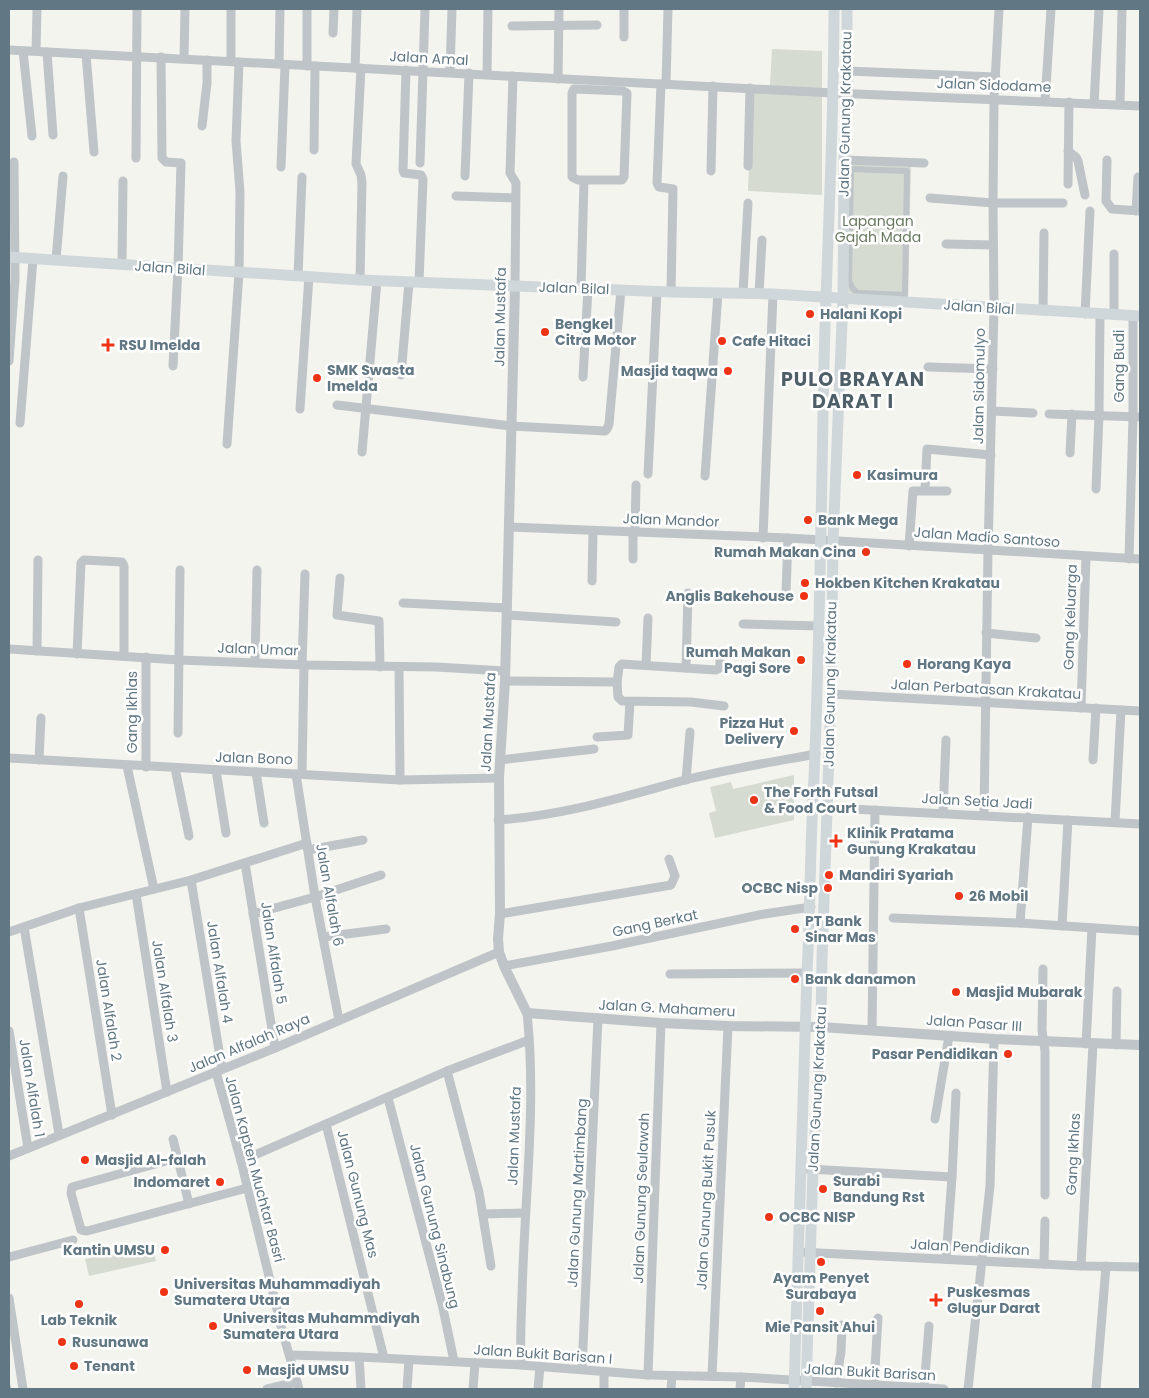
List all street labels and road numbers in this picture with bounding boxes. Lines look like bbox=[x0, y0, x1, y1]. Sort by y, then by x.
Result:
street label: Jalan Gunung Krakatau bbox=[834, 31, 856, 197]
street label: Jalan Amal bbox=[389, 46, 469, 70]
street label: Jalan Sidodame bbox=[936, 73, 1052, 97]
street label: Jalan Bilal bbox=[134, 256, 206, 280]
street label: Jalan Mustafa bbox=[489, 267, 511, 367]
street label: Jalan Bilal bbox=[538, 277, 610, 299]
street label: Jalan Bilal bbox=[943, 295, 1015, 319]
street label: Jalan Sidomulyo bbox=[968, 328, 990, 444]
street label: Gang Budi bbox=[1109, 330, 1129, 402]
street label: Jalan Mandor bbox=[622, 508, 720, 532]
street label: Jalan Madio Santoso bbox=[913, 522, 1061, 552]
street label: Gang Keluarga bbox=[1058, 564, 1082, 670]
street label: Jalan Gunung Krakatau bbox=[819, 601, 841, 767]
street label: Jalan Umar bbox=[217, 638, 299, 660]
street label: Gang Ikhlas bbox=[122, 671, 142, 753]
street label: Jalan Mustafa bbox=[475, 672, 501, 772]
street label: Jalan Perbatasan Krakatau bbox=[890, 674, 1082, 704]
street label: Jalan Bono bbox=[215, 747, 293, 769]
street label: Jalan Setia Jadi bbox=[921, 788, 1033, 814]
street label: Jalan Alfalah 6 bbox=[311, 842, 349, 948]
street label: Jalan Alfalah 5 bbox=[256, 900, 292, 1006]
street label: Gang Berkat bbox=[610, 904, 700, 942]
street label: Jalan Alfalah 4 bbox=[202, 919, 238, 1025]
street label: Jalan Alfalah 3 bbox=[147, 938, 183, 1044]
street label: Jalan Alfalah 2 bbox=[91, 958, 127, 1062]
street label: Jalan G. Mahameru bbox=[598, 994, 736, 1022]
street label: Jalan Gunung Krakatau bbox=[803, 1006, 831, 1172]
street label: Jalan Alfalah Raya bbox=[185, 1008, 313, 1078]
street label: Jalan Pasar III bbox=[925, 1010, 1023, 1036]
street label: Jalan Alfalah 1 bbox=[14, 1037, 50, 1139]
street label: Jalan Kapten Muchtar Basri bbox=[220, 1074, 290, 1264]
street label: Jalan Mustafa bbox=[502, 1086, 526, 1186]
street label: Jalan Gunung Martimbang bbox=[562, 1098, 592, 1288]
street label: Jalan Gunung Bukit Pusuk bbox=[691, 1109, 721, 1290]
street label: Jalan Gunung Seulawah bbox=[628, 1112, 654, 1284]
street label: Gang Ikhlas bbox=[1061, 1112, 1085, 1196]
street label: Jalan Gunung Mas bbox=[332, 1128, 384, 1260]
street label: Jalan Gunung Sinabung bbox=[405, 1141, 465, 1311]
street label: Jalan Pendidikan bbox=[910, 1234, 1030, 1260]
street label: Jalan Bukit Barisan I bbox=[473, 1339, 613, 1369]
street label: Jalan Bukit Barisan bbox=[804, 1359, 936, 1385]

